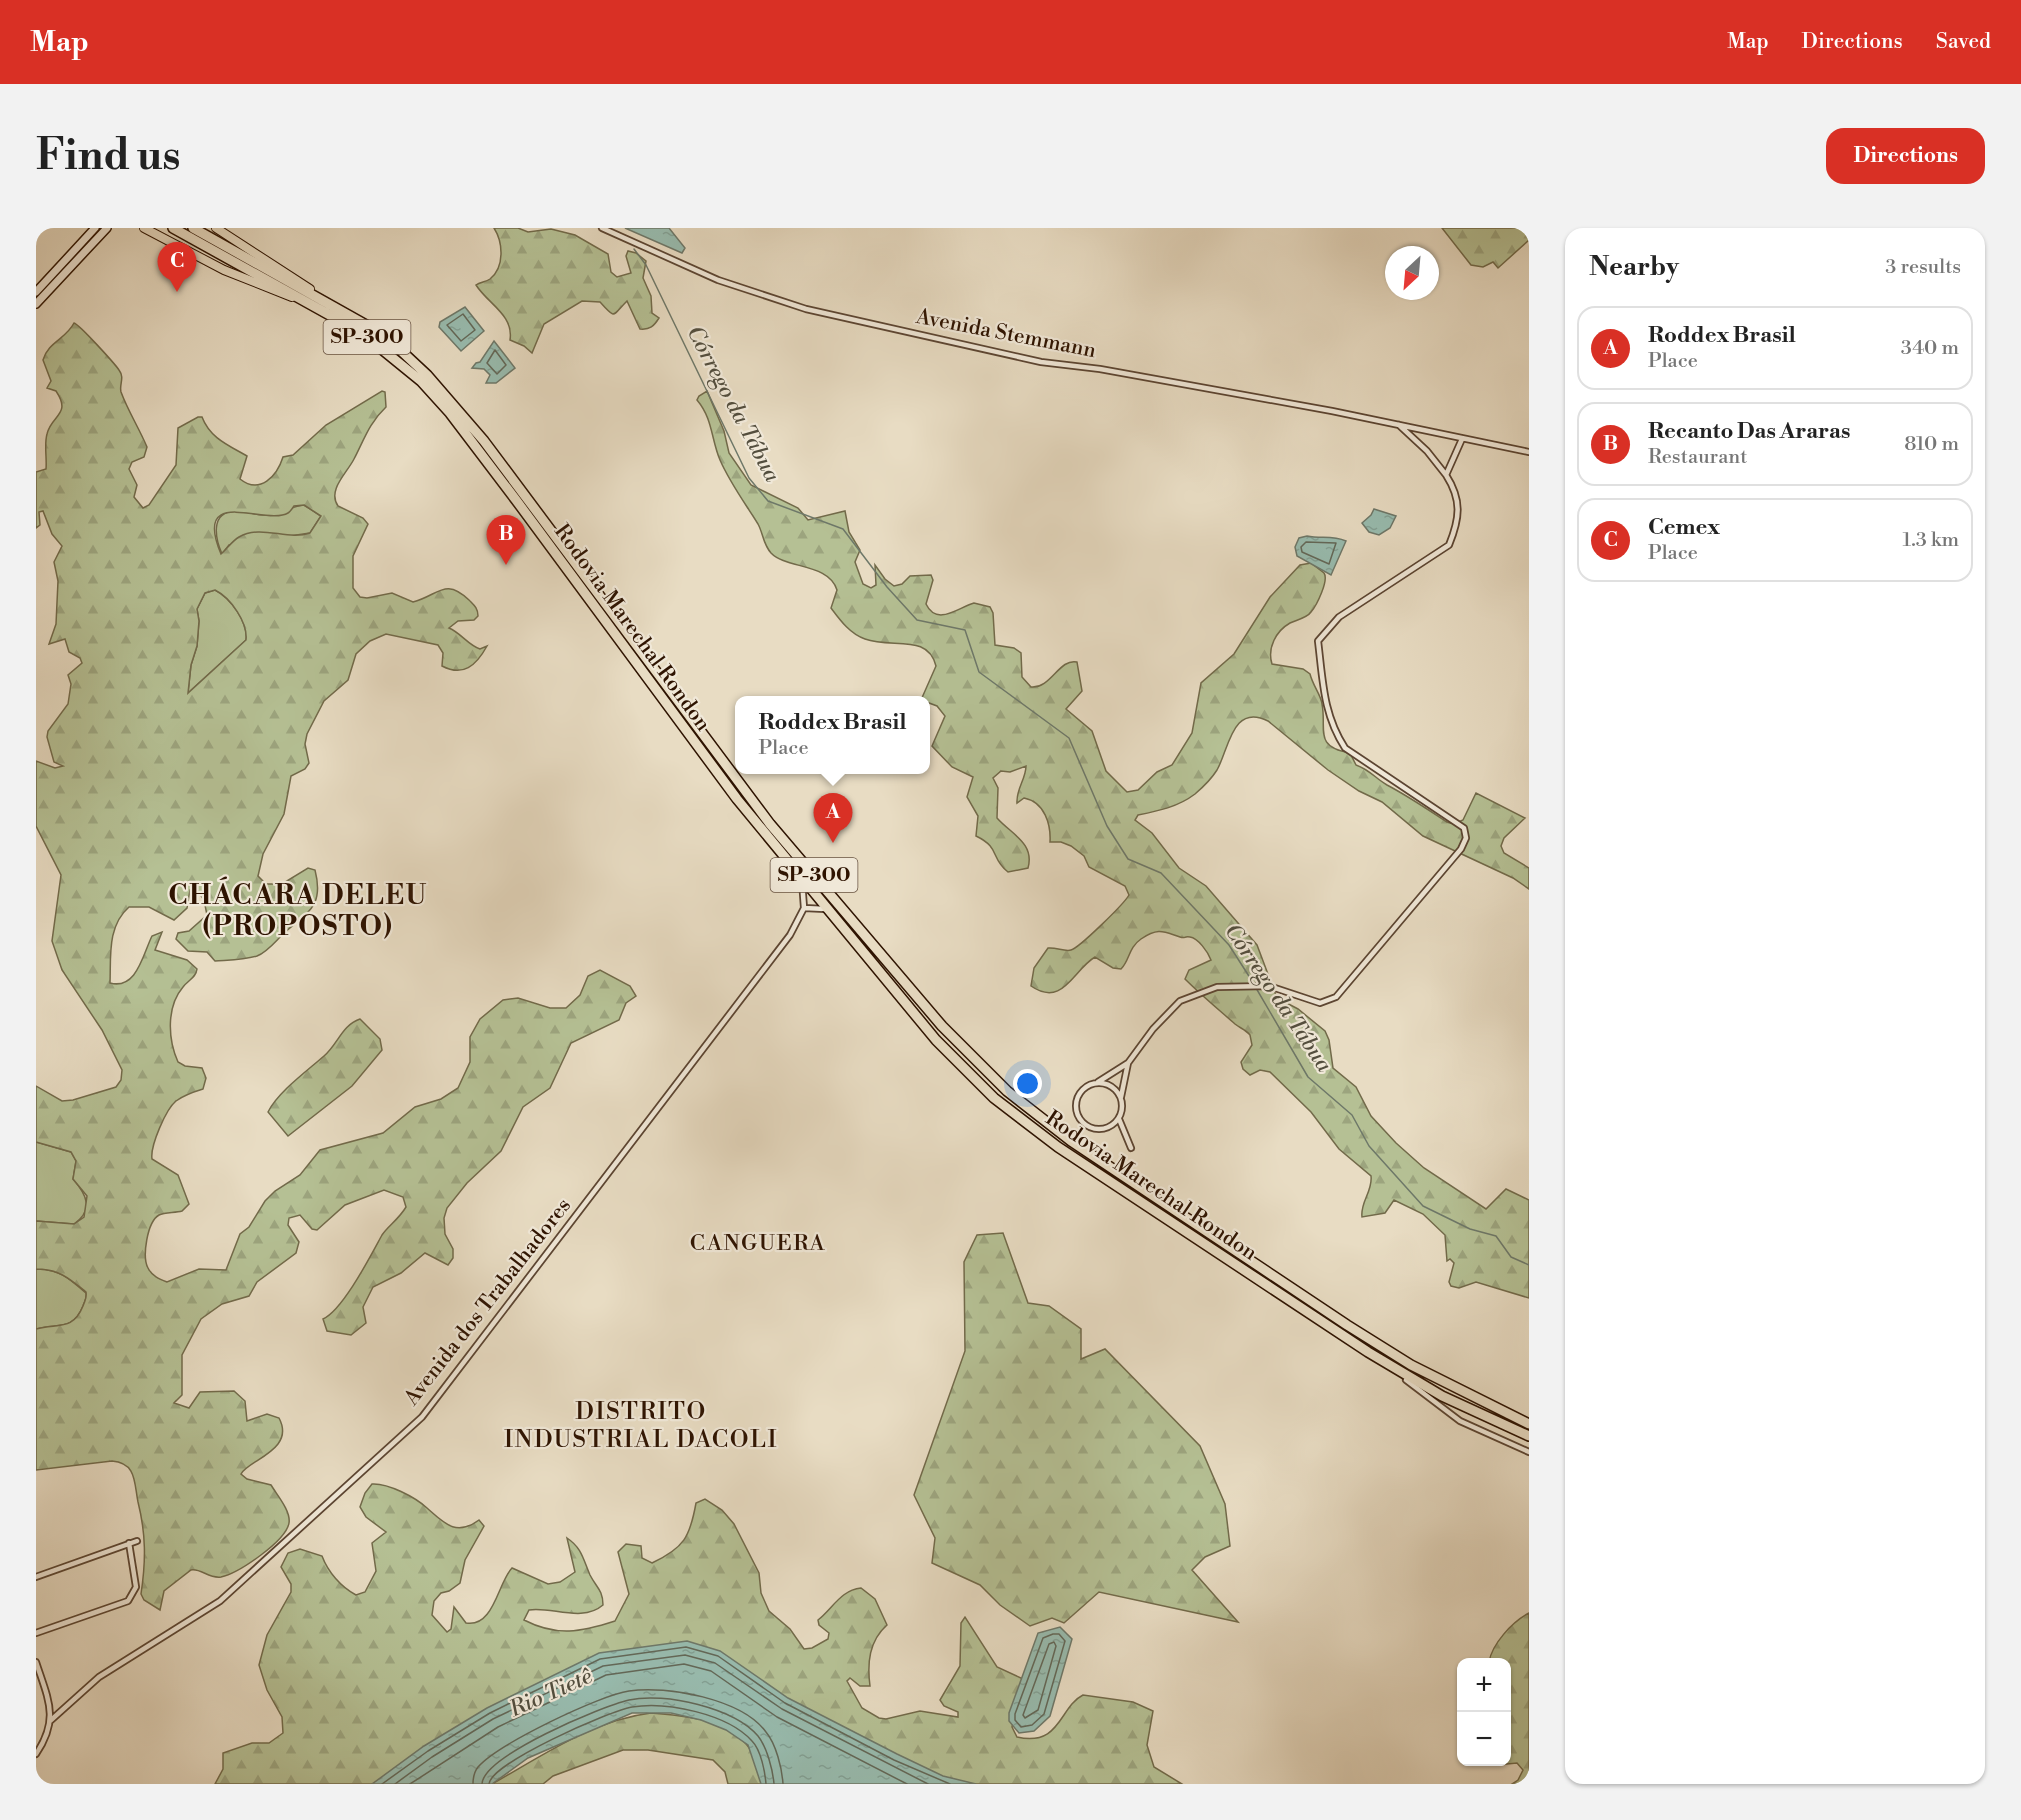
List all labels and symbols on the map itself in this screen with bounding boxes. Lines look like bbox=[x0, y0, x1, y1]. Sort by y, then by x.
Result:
pin: C bbox=[158, 242, 196, 292]
north arrow bbox=[1385, 246, 1439, 300]
street label: Avenida Stemmann bbox=[913, 304, 1099, 364]
road number: SP-300 bbox=[324, 320, 410, 354]
water label: Córrego da Tábua bbox=[681, 321, 786, 487]
pin: B bbox=[486, 516, 526, 565]
street label: Rodovia Marechal Rondon bbox=[548, 519, 716, 737]
pin: A bbox=[814, 794, 852, 843]
road number: SP-300 bbox=[770, 858, 858, 892]
district label: CHÁCARA DELEU (PROPOSTO) bbox=[168, 876, 428, 944]
water label: Córrego da Tábua bbox=[1219, 919, 1338, 1078]
your location bbox=[1013, 1069, 1042, 1098]
street label: Rodovia Marechal Rondon bbox=[1040, 1105, 1262, 1267]
street label: Avenida dos Trabalhadores bbox=[398, 1193, 577, 1411]
district label: CANGUERA bbox=[690, 1230, 826, 1257]
district label: DISTRITO INDUSTRIAL DACOLI bbox=[504, 1397, 778, 1455]
water label: Rio Tietê bbox=[504, 1663, 597, 1724]

